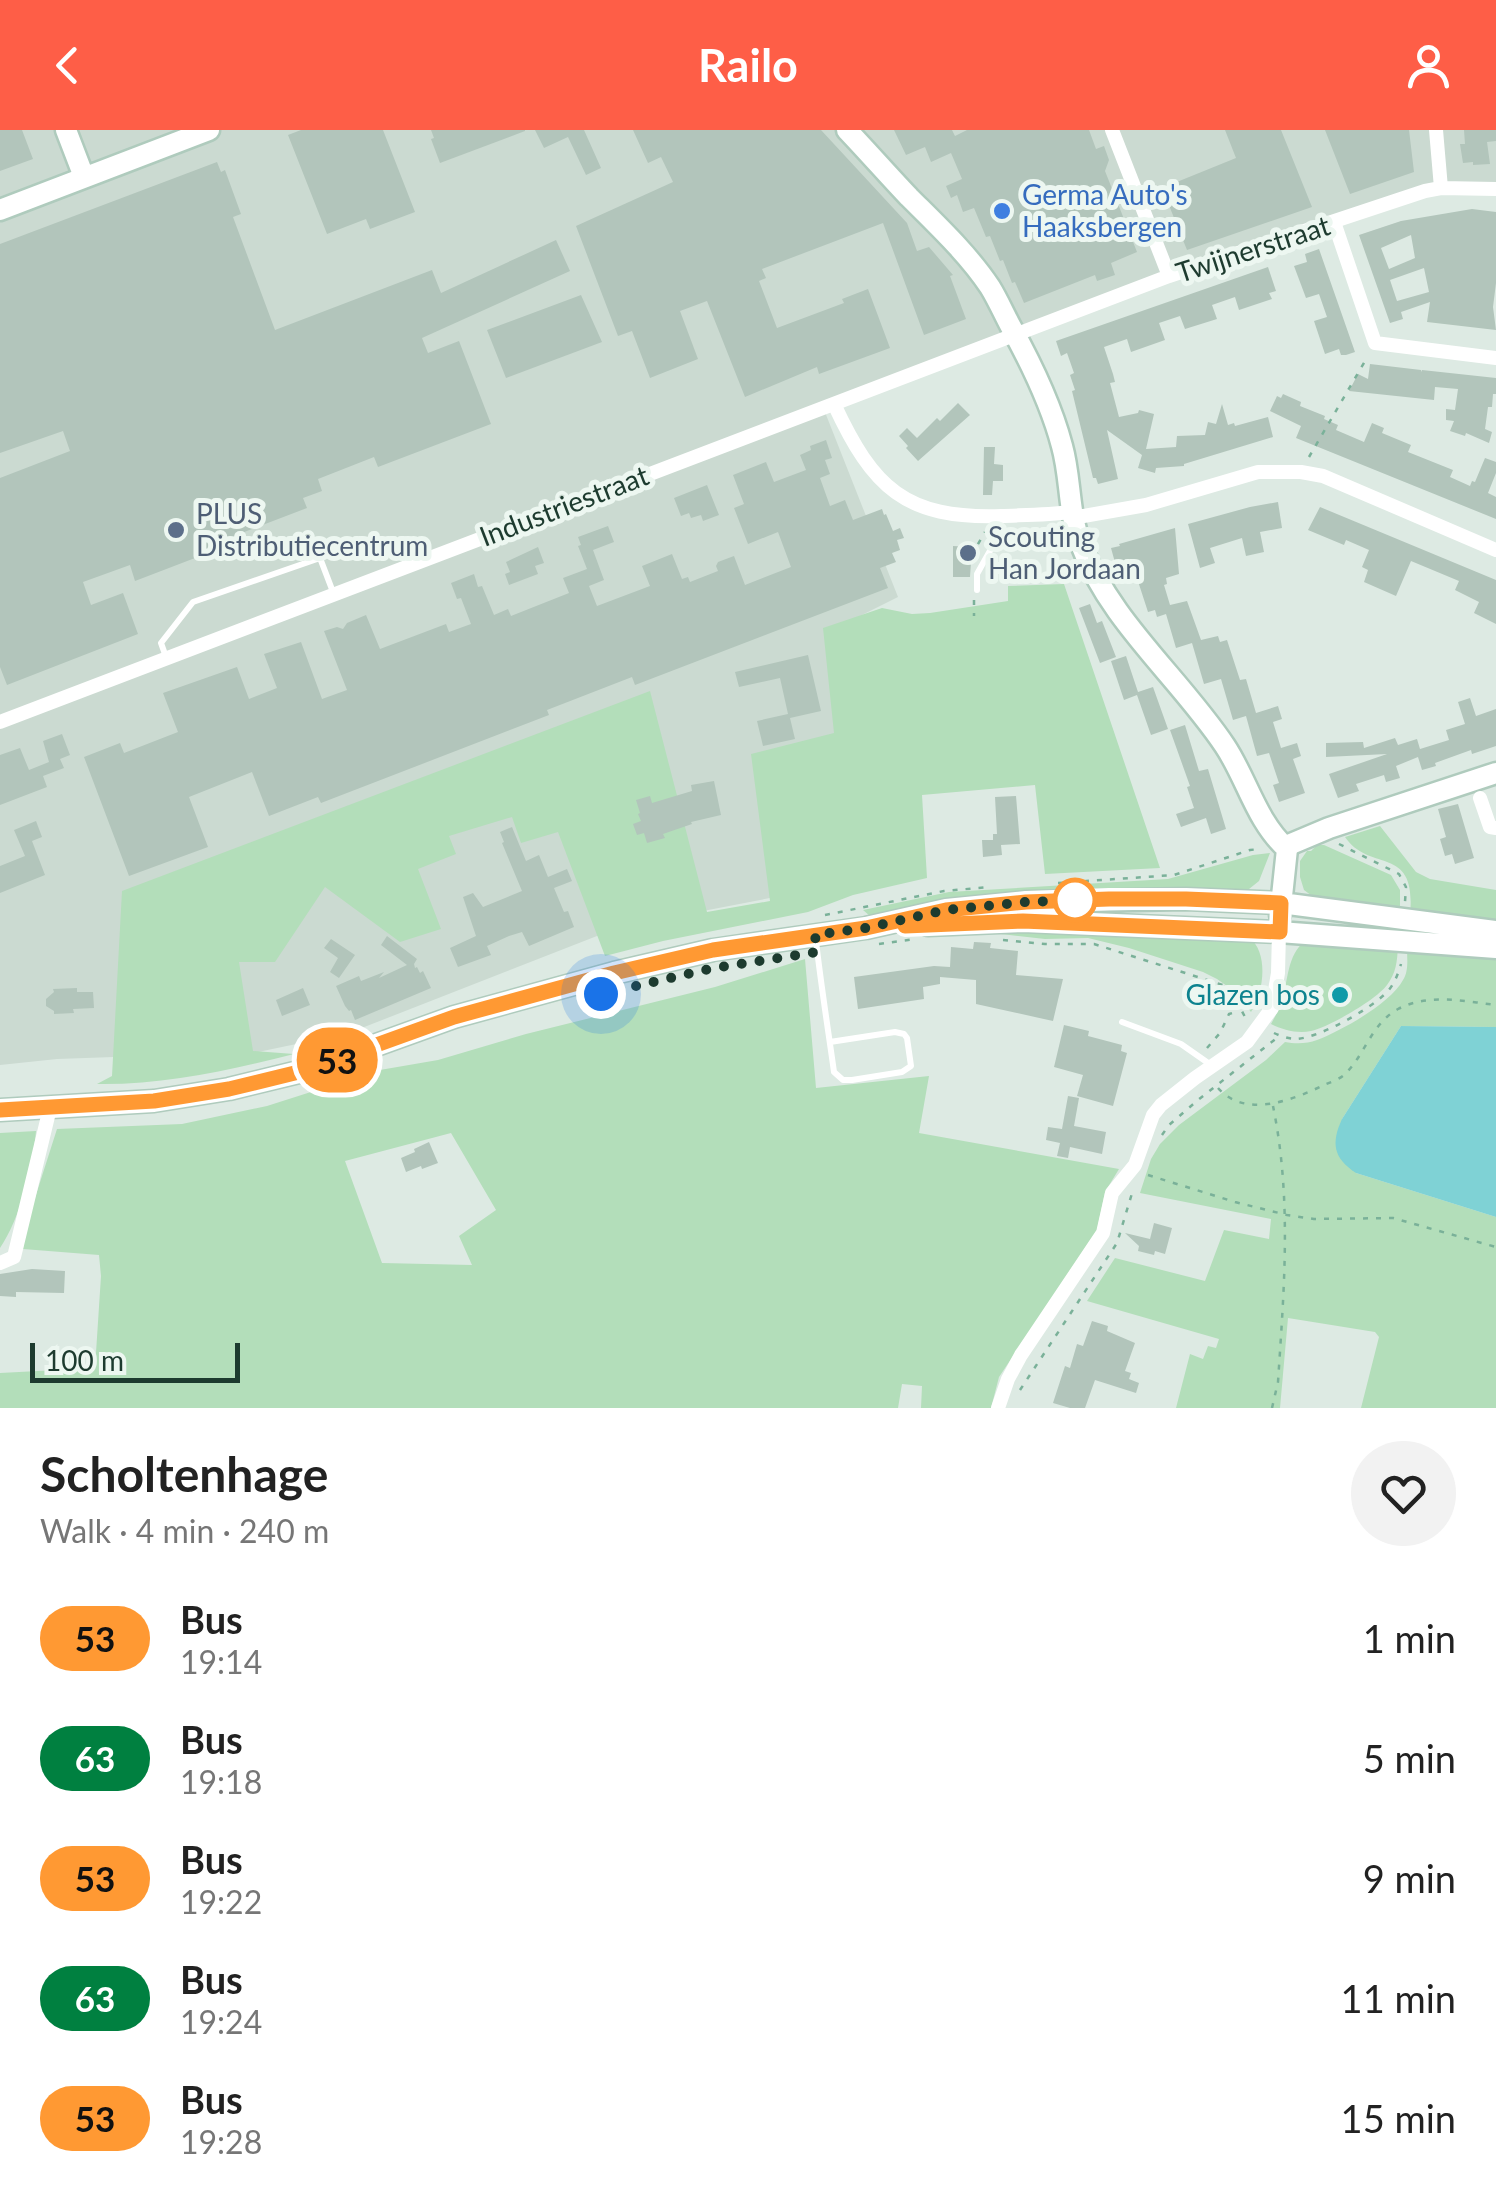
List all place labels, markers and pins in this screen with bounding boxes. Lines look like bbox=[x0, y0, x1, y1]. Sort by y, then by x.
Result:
place label: Germa Auto's Haaksbergen bbox=[1022, 177, 1188, 243]
marker: Germa Auto's Haaksbergen bbox=[991, 200, 1013, 222]
place label: PLUS Distributiecentrum bbox=[196, 496, 428, 562]
marker: PLUS Distributiecentrum bbox=[165, 519, 187, 541]
place label: Scouting Han Jordaan bbox=[988, 519, 1141, 585]
marker: Scouting Han Jordaan bbox=[957, 542, 979, 564]
unlabelled marker bbox=[1054, 879, 1096, 921]
place label: Glazen bos bbox=[1186, 977, 1320, 1011]
marker: Glazen bos bbox=[1329, 984, 1351, 1006]

